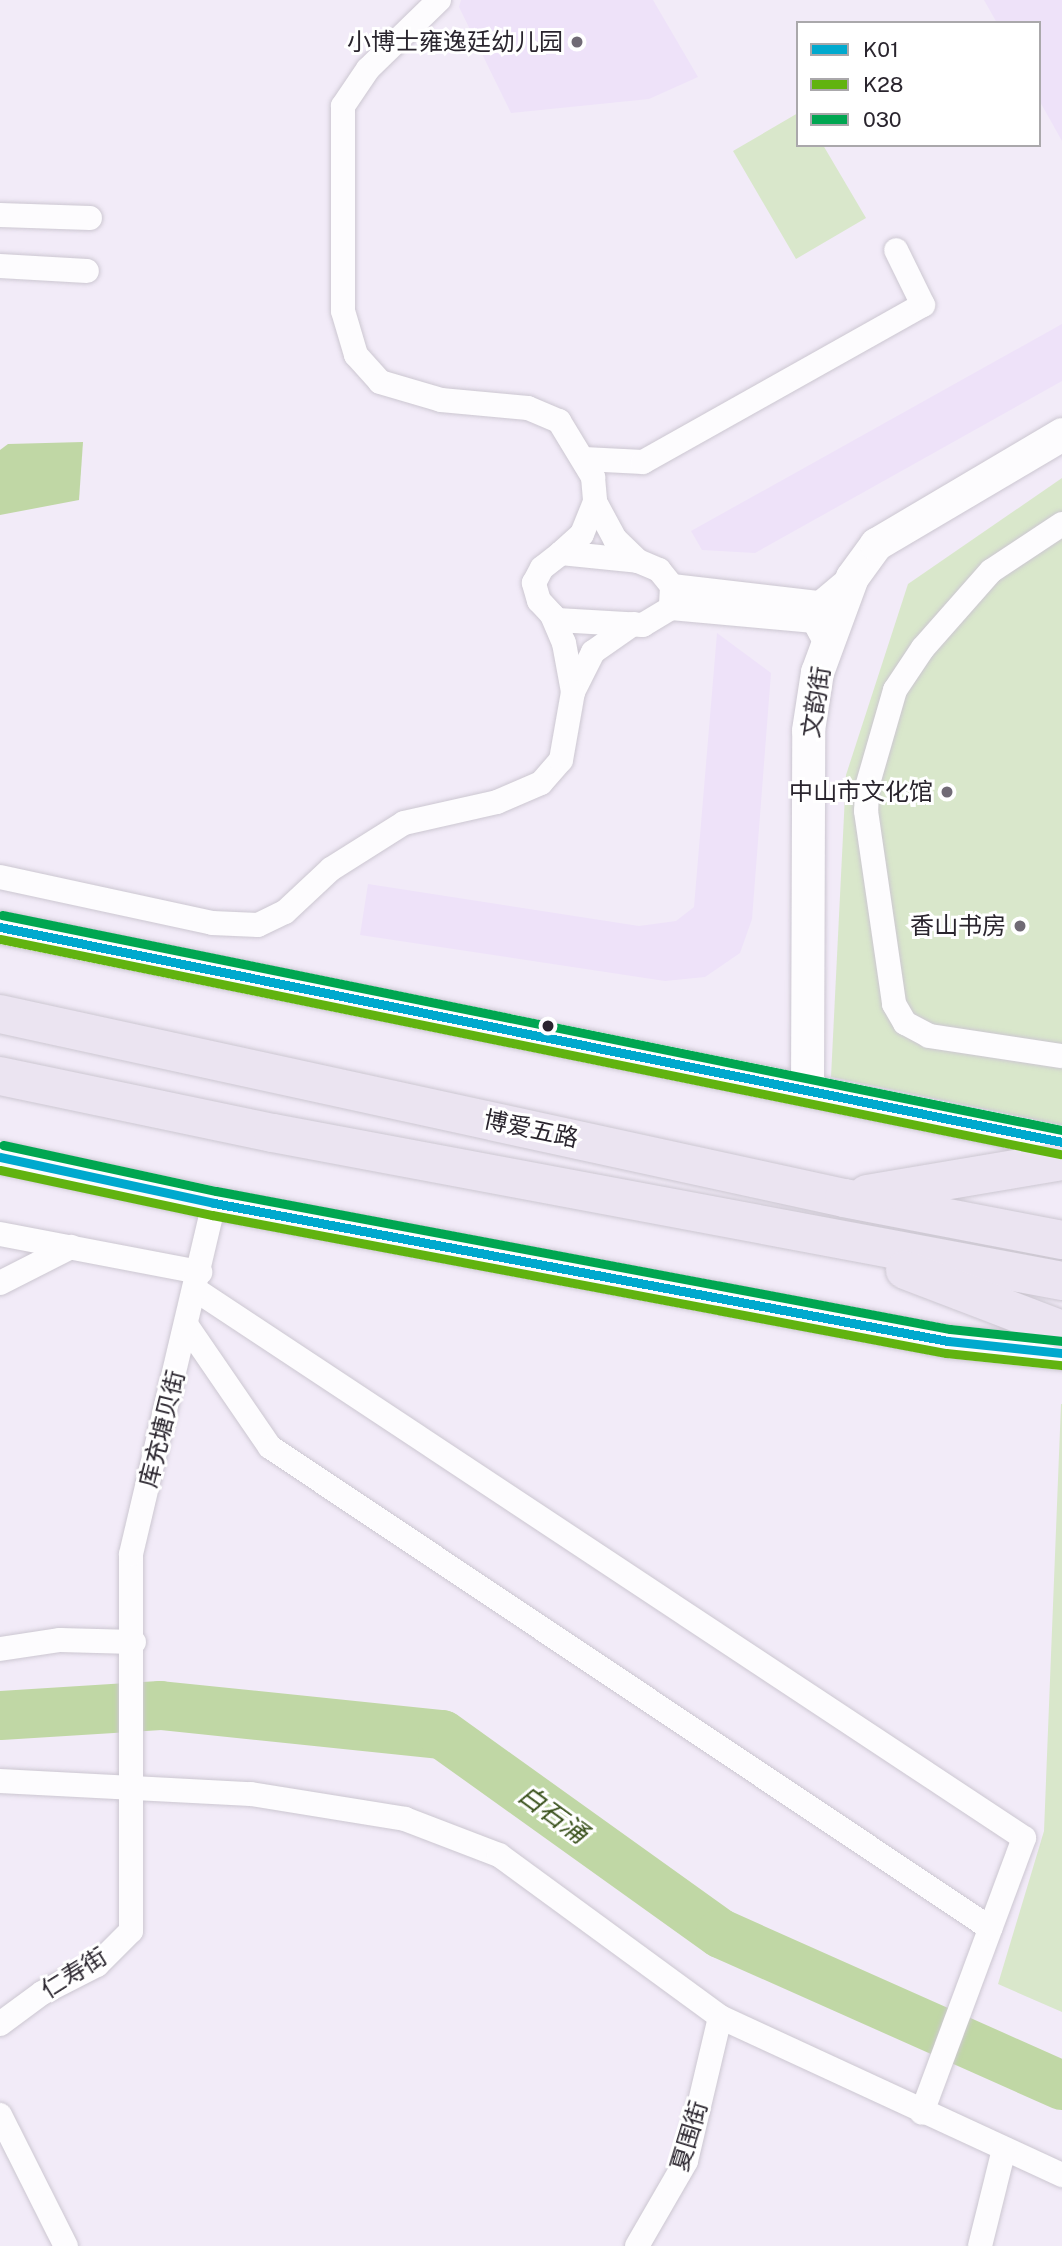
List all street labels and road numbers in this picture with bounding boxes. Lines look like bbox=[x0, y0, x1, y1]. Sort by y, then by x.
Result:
street label: 文韵街 bbox=[796, 664, 836, 740]
street label: 博爱五路 bbox=[481, 1105, 581, 1153]
street label: 库充塘贝街 bbox=[134, 1367, 190, 1491]
street label: 仁寿街 bbox=[36, 1942, 112, 2004]
street label: 夏围街 bbox=[665, 2097, 713, 2175]

